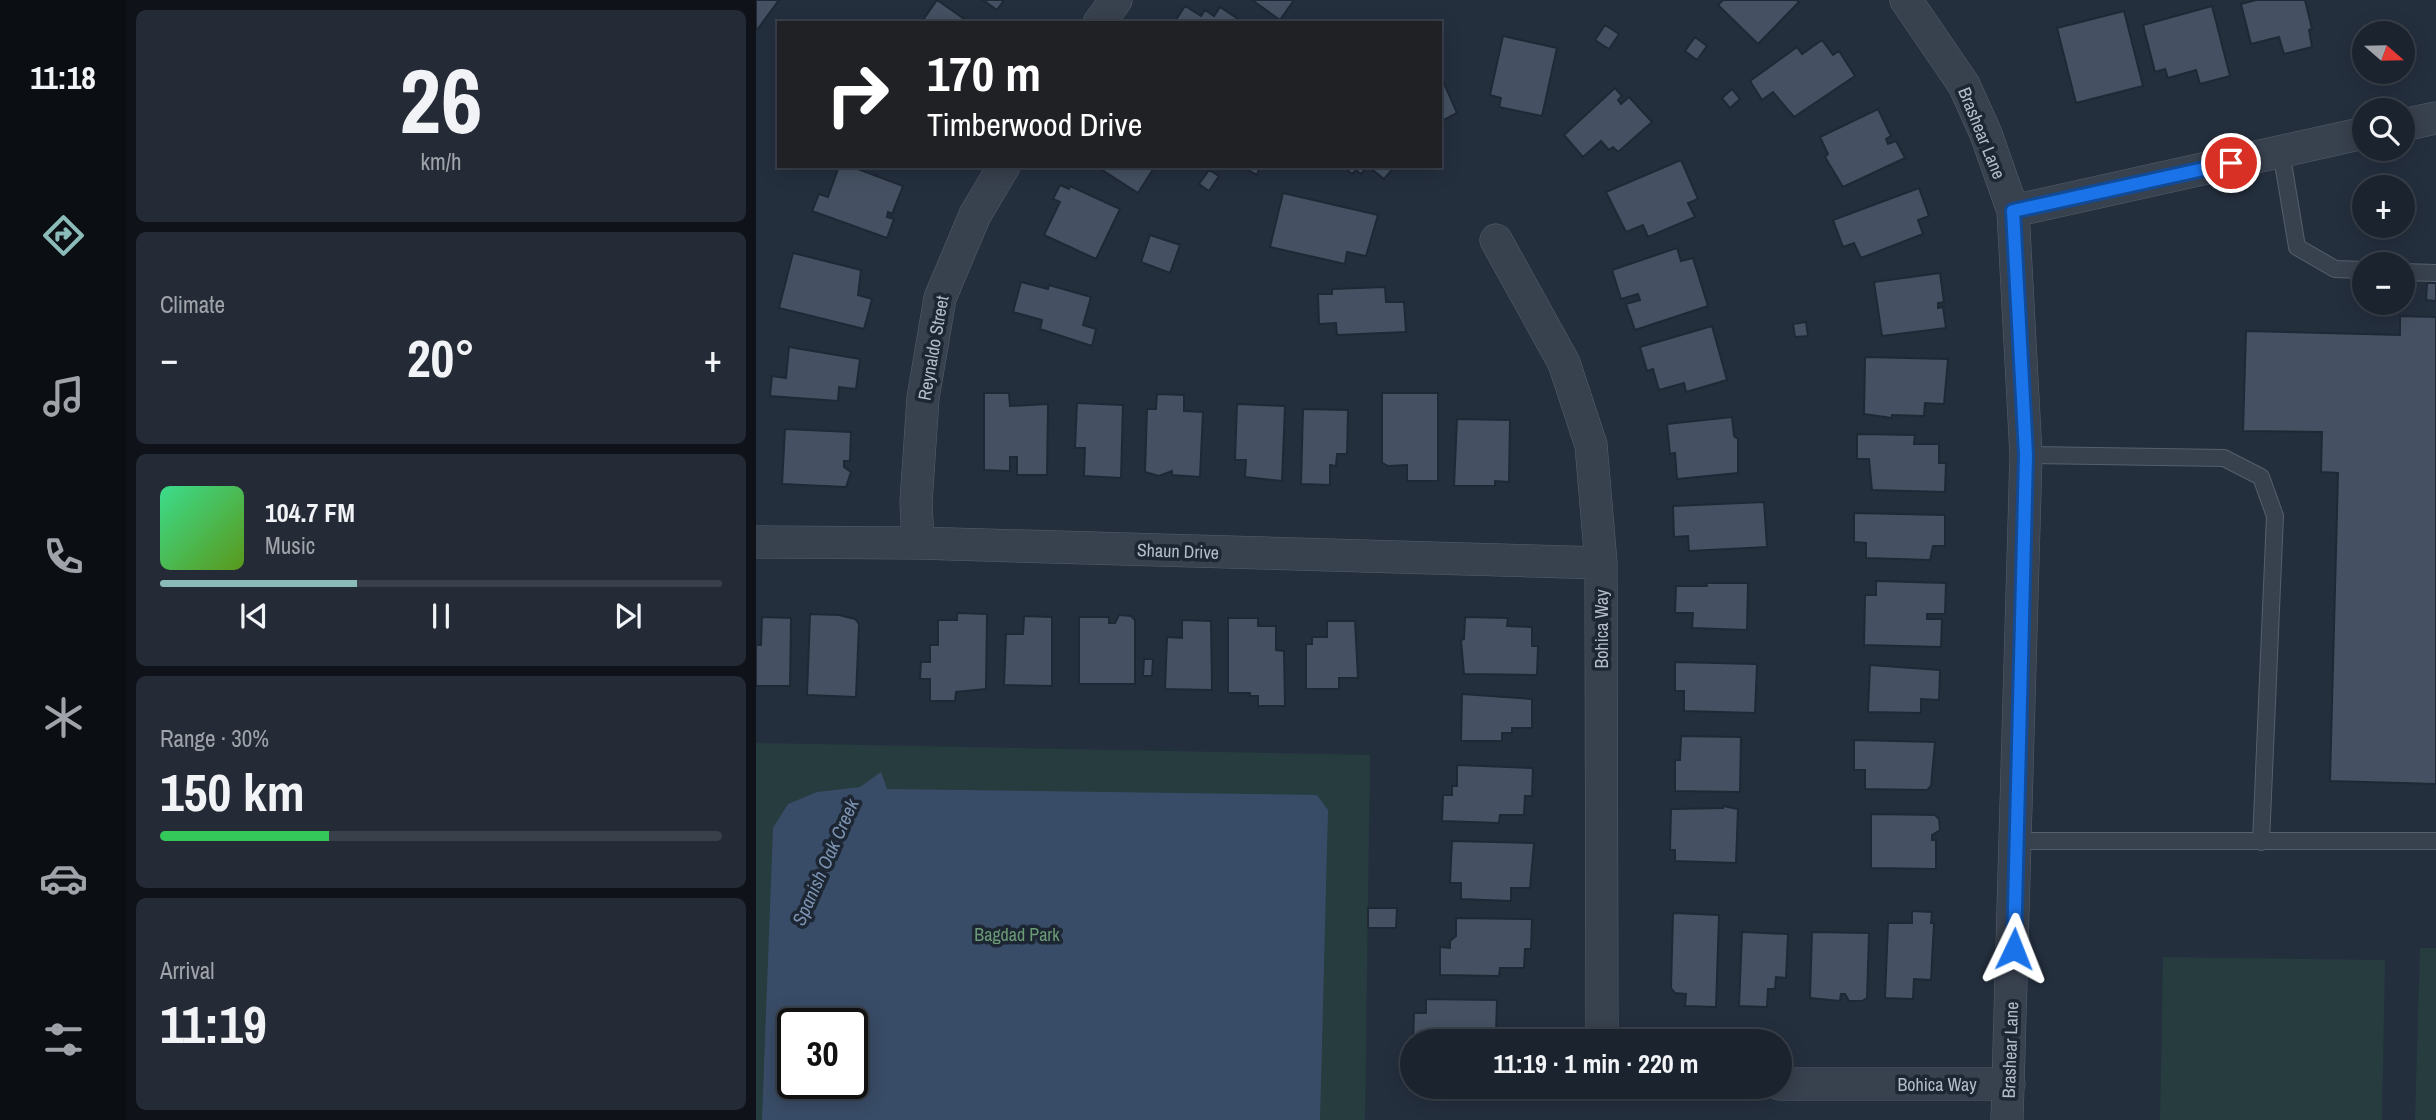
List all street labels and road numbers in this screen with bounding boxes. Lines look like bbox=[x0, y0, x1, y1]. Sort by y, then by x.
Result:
street label: Brashear Lane bbox=[1952, 83, 2012, 183]
street label: Reynaldo Street bbox=[912, 294, 954, 402]
street label: Shaun Drive bbox=[1137, 537, 1219, 565]
street label: Bohica Way bbox=[1589, 589, 1614, 669]
street label: Brashear Lane bbox=[1996, 1001, 2024, 1099]
street label: Bohica Way bbox=[1897, 1072, 1977, 1097]

